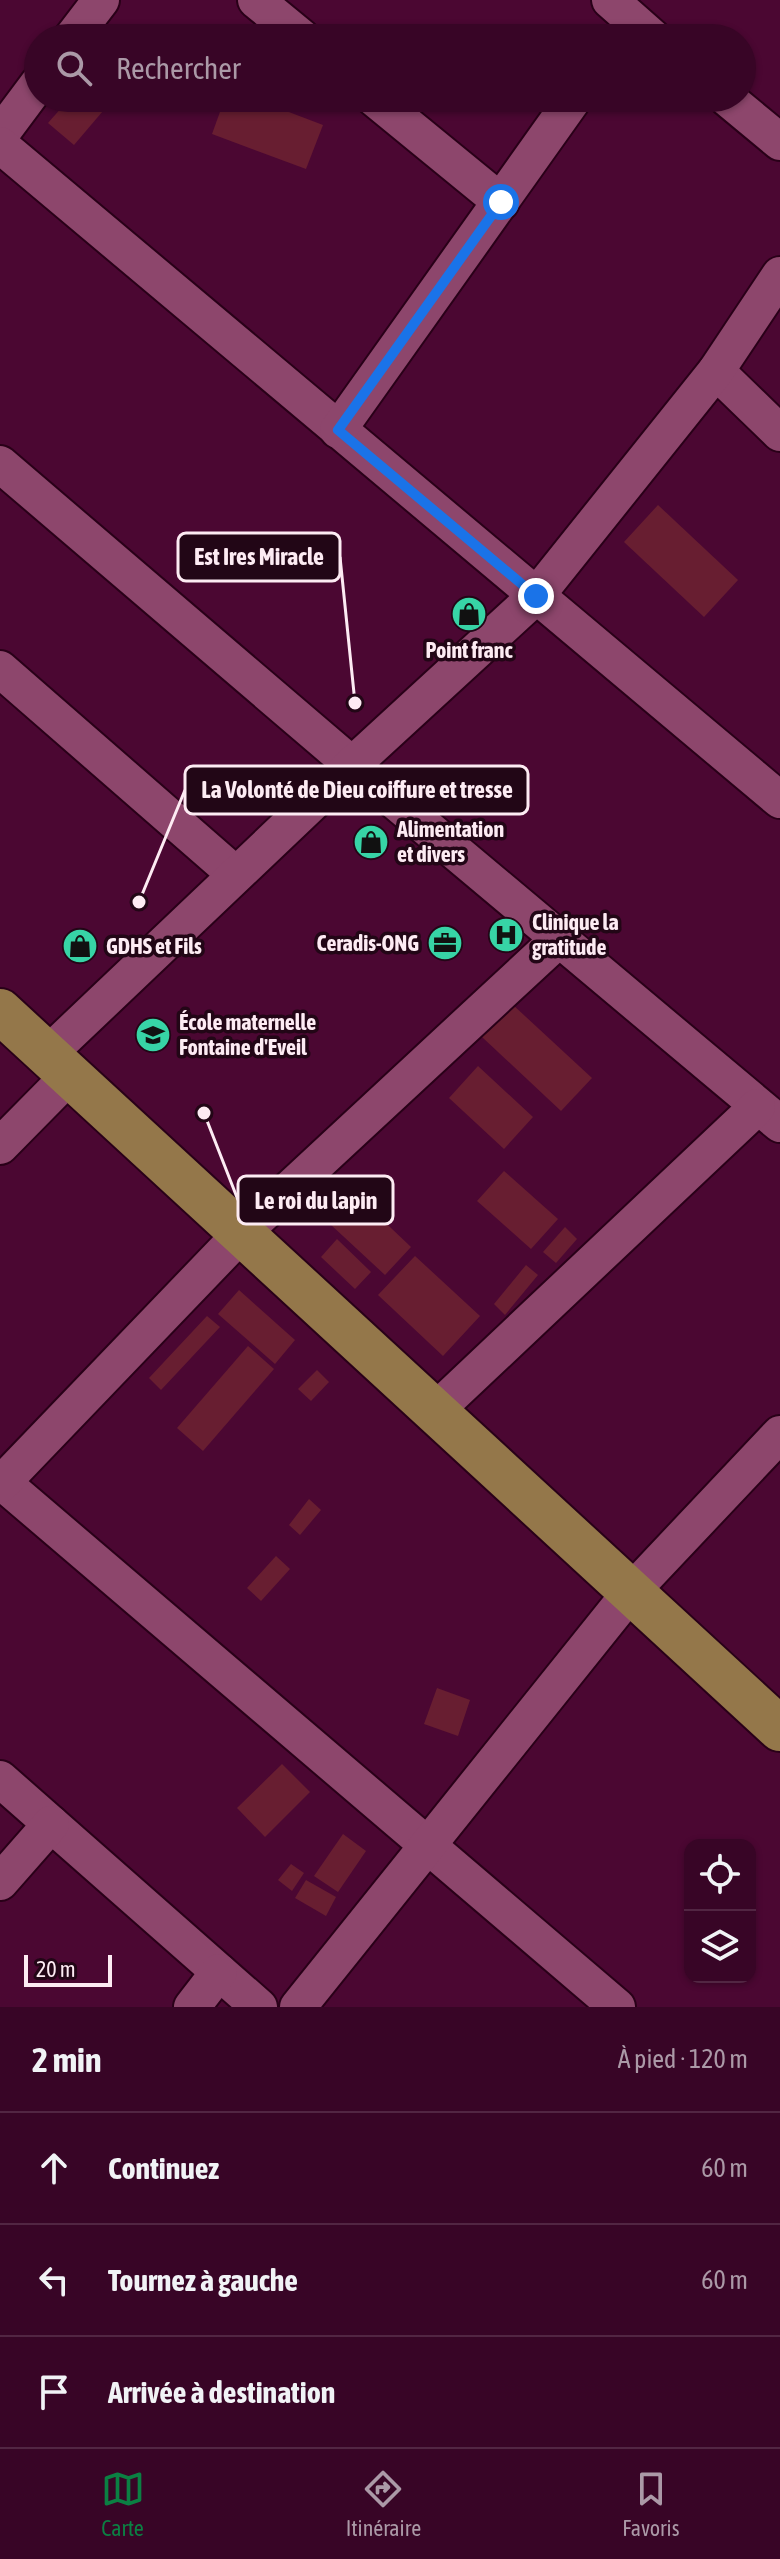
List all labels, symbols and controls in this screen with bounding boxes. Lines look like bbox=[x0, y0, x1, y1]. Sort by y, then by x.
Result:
search box bbox=[24, 24, 756, 112]
icon: search bbox=[52, 46, 96, 90]
text: Rechercher bbox=[116, 51, 241, 85]
route start bbox=[483, 184, 519, 220]
callout: Est Ires Miracle bbox=[178, 533, 340, 581]
text: Est Ires Miracle bbox=[194, 543, 324, 570]
route end bbox=[518, 578, 554, 614]
shop icon: Point franc bbox=[450, 595, 488, 633]
place label: Point franc bbox=[425, 637, 513, 663]
callout: La Volonté de Dieu coiffure et tresse bbox=[185, 766, 528, 814]
text: La Volonté de Dieu coiffure et tresse bbox=[201, 776, 513, 803]
place label: Alimentation et divers bbox=[396, 816, 504, 867]
shop icon: Alimentation et divers bbox=[352, 823, 390, 861]
place label: Clinique la gratitude bbox=[532, 909, 619, 960]
hospital icon: Clinique la gratitude bbox=[487, 916, 525, 954]
office icon: Ceradis-ONG bbox=[426, 924, 464, 962]
shop icon: GDHS et Fils bbox=[61, 927, 99, 965]
place label: Ceradis-ONG bbox=[317, 930, 419, 956]
place label: GDHS et Fils bbox=[106, 933, 202, 959]
place label: École maternelle Fontaine d'Eveil bbox=[179, 1009, 316, 1060]
school or university icon: École maternelle Fontaine d'Eveil bbox=[134, 1016, 172, 1054]
callout: Le roi du lapin bbox=[238, 1176, 393, 1224]
text: Le roi du lapin bbox=[255, 1187, 377, 1214]
map controls bbox=[684, 1839, 756, 1983]
button: locate bbox=[684, 1839, 756, 1911]
button: layers bbox=[684, 1911, 756, 1983]
scale bar bbox=[24, 1951, 112, 1987]
text: 20 m bbox=[36, 1956, 76, 1982]
text: 2 min bbox=[32, 2040, 101, 2079]
text: À pied · 120 m bbox=[618, 2044, 748, 2074]
icon: ahead bbox=[32, 2146, 76, 2190]
text: Continuez bbox=[108, 2151, 219, 2185]
text: 60 m bbox=[701, 2153, 748, 2183]
icon: left bbox=[32, 2258, 76, 2302]
text: Tournez à gauche bbox=[108, 2263, 298, 2297]
text: 60 m bbox=[701, 2265, 748, 2295]
icon: arrive bbox=[32, 2370, 76, 2414]
text: Arrivée à destination bbox=[108, 2375, 335, 2409]
tab: Carte bbox=[101, 2467, 145, 2541]
tab: Itinéraire bbox=[346, 2467, 421, 2541]
tab: Favoris bbox=[622, 2467, 679, 2541]

